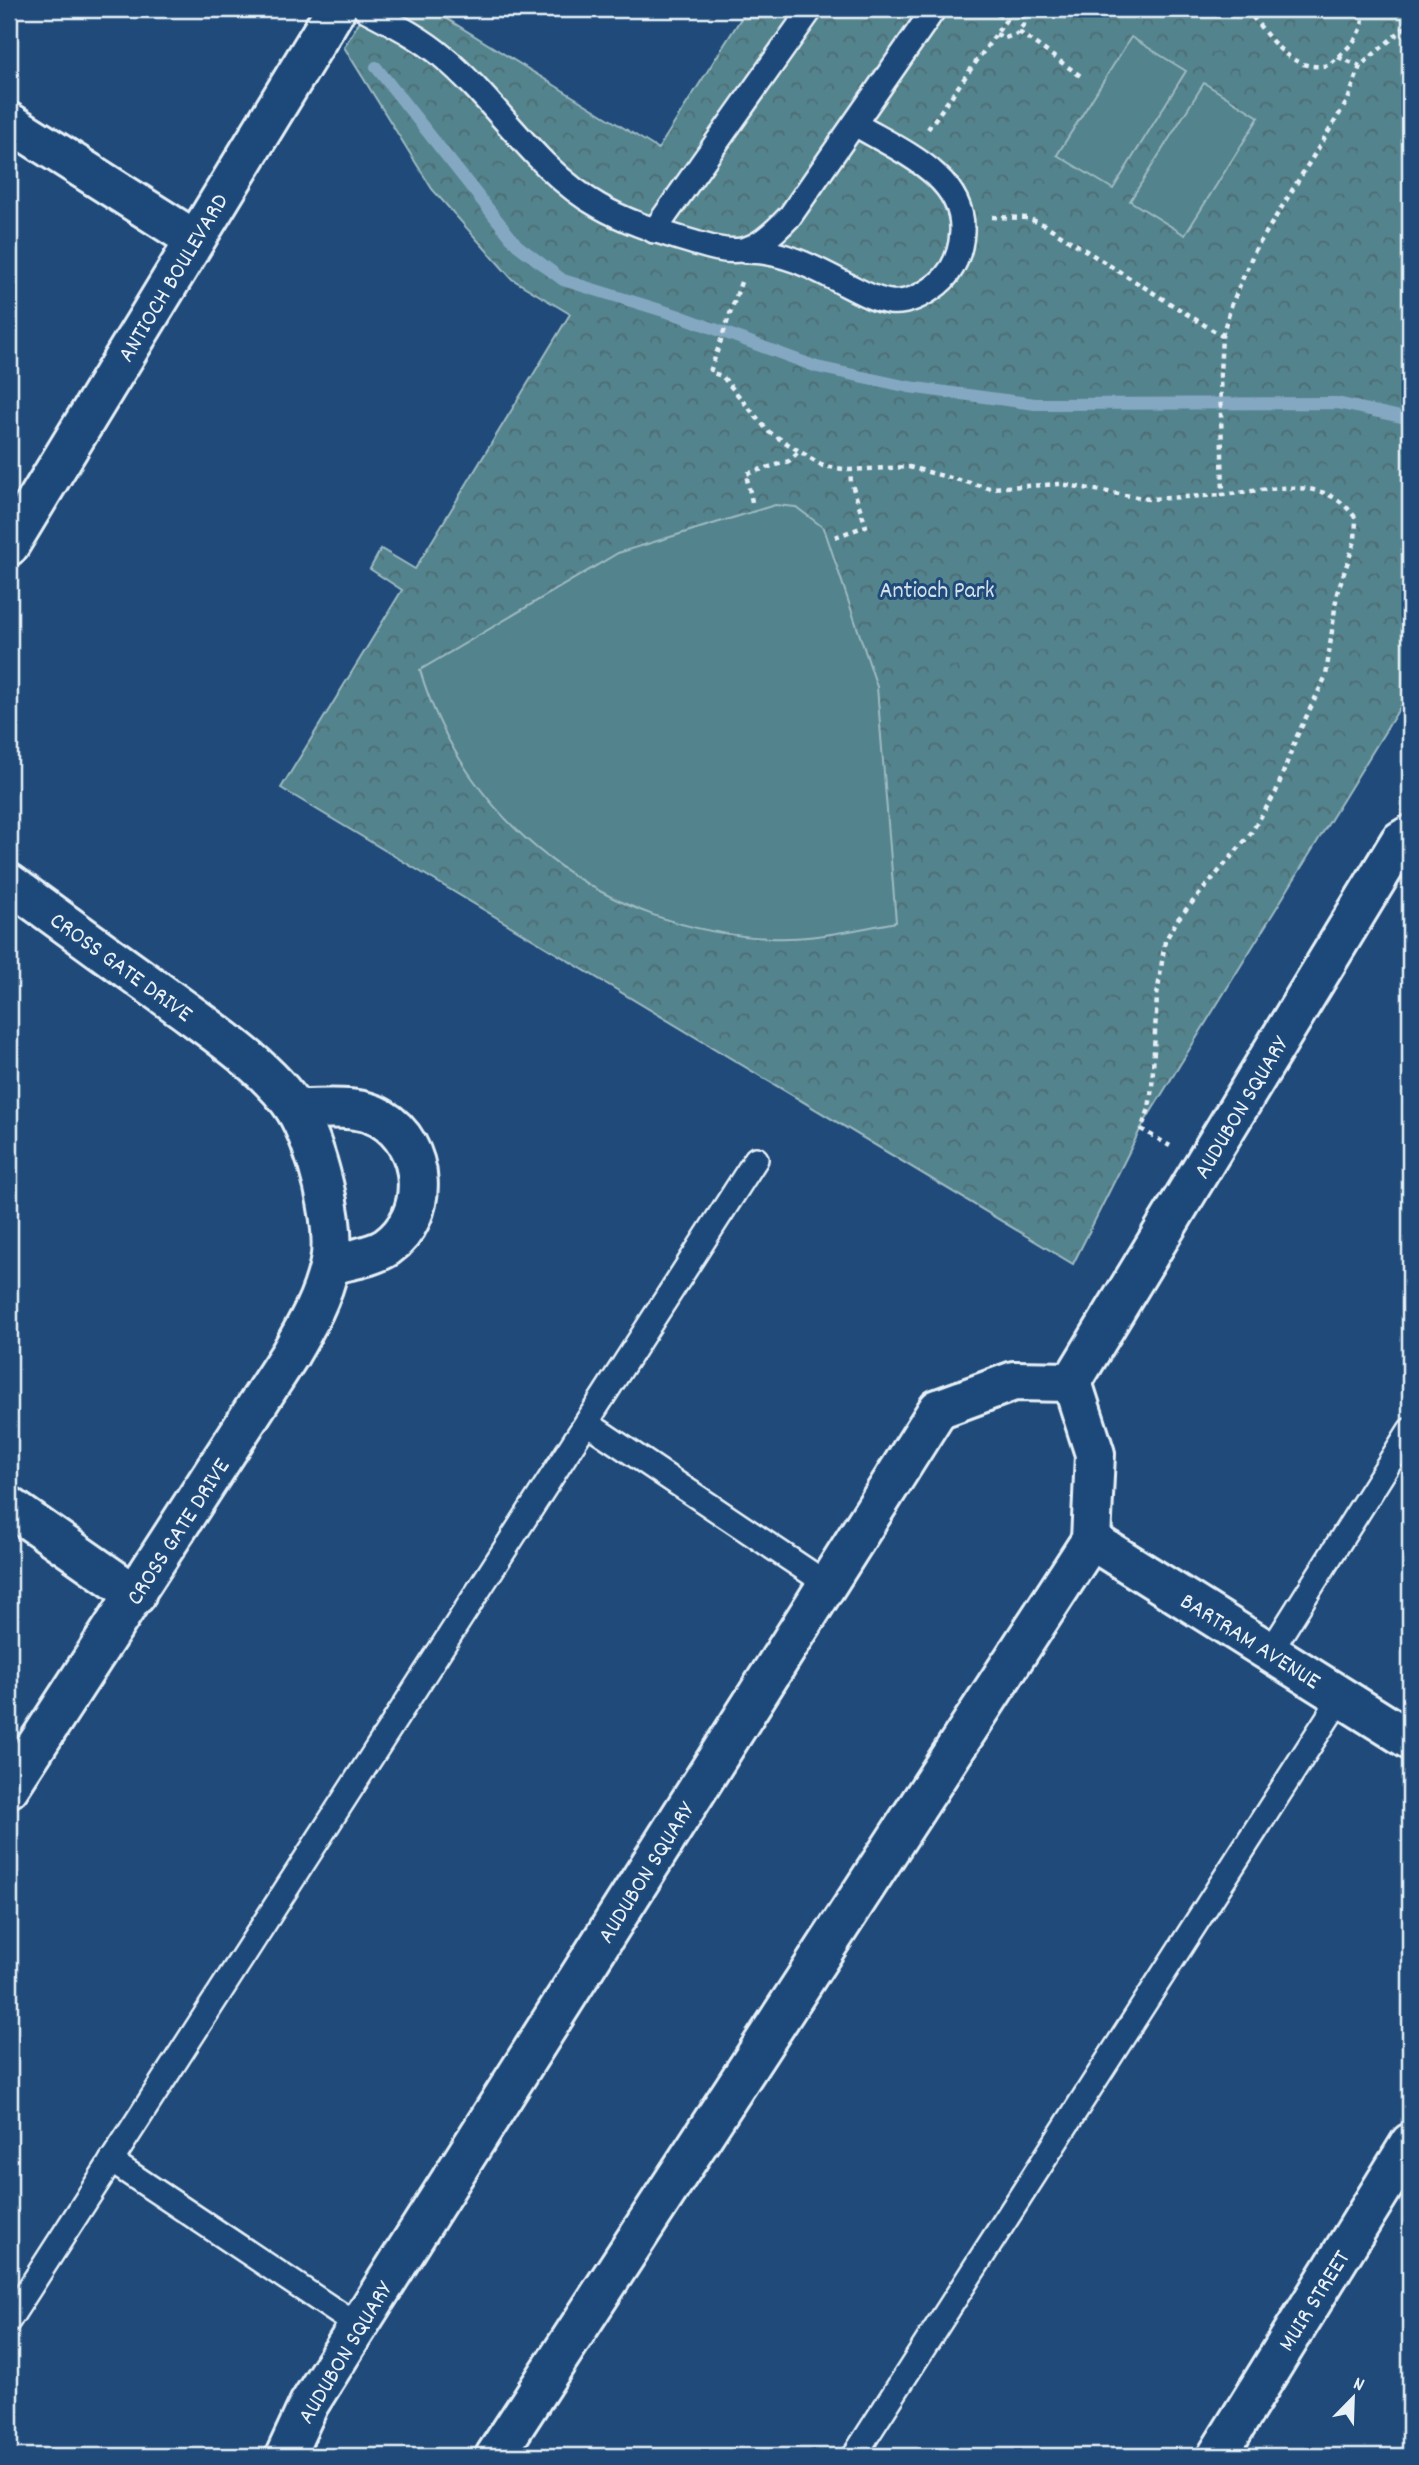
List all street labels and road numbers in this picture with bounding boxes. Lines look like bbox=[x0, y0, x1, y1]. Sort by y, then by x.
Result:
street label: ANTIOCH BOULEVARD bbox=[111, 188, 238, 369]
street label: CROSS GATE DRIVE bbox=[42, 905, 199, 1032]
street label: AUDUBON SQUARY bbox=[1187, 1030, 1299, 1186]
street label: CROSS GATE DRIVE bbox=[119, 1452, 240, 1613]
street label: BARTRAM AVENUE bbox=[1173, 1586, 1326, 1699]
street label: AUDUBON SQUARY bbox=[591, 1795, 705, 1951]
street label: MUIR STREET bbox=[1271, 2244, 1360, 2359]
street label: AUDUBON SQUARY bbox=[291, 2275, 403, 2431]

